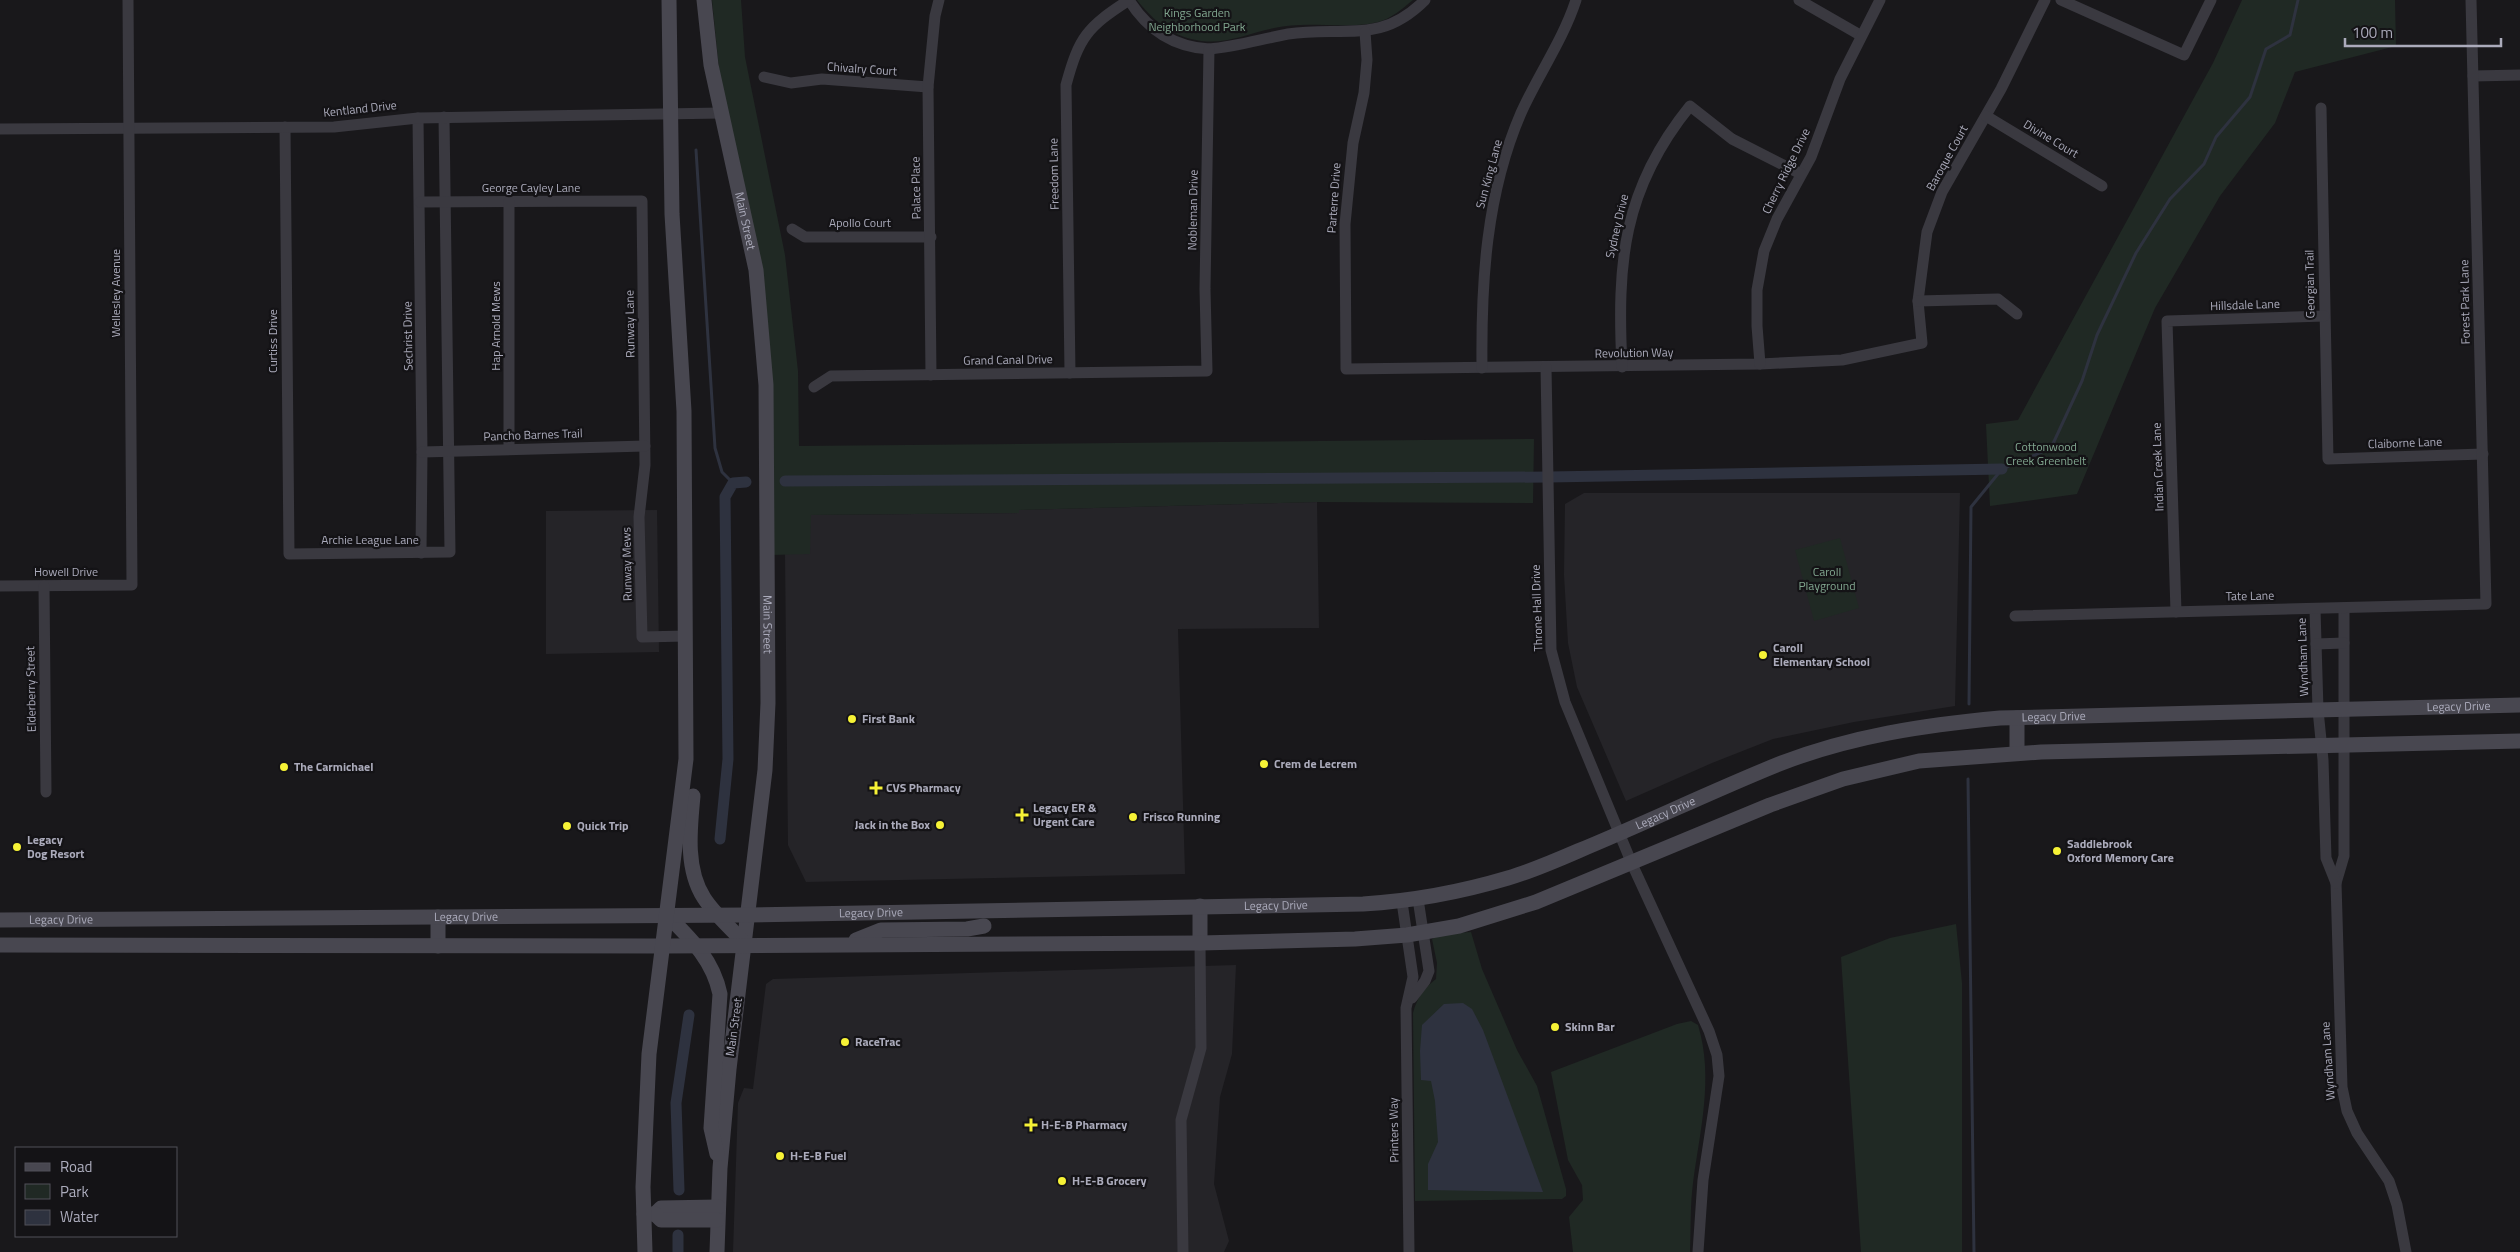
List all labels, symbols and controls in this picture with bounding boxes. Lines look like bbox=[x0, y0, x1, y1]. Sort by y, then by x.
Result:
park label: Kings Garden Neighborhood Park bbox=[1148, 3, 1246, 36]
scale bar bbox=[2345, 15, 2501, 47]
text: 100 m bbox=[2352, 21, 2393, 44]
street label: Chivalry Court bbox=[826, 57, 898, 80]
street label: Kentland Drive bbox=[322, 95, 398, 122]
street label: Divine Court bbox=[2020, 115, 2083, 163]
street label: Baroque Court bbox=[1921, 121, 1973, 194]
street label: Cherry Ridge Drive bbox=[1757, 125, 1815, 217]
street label: Sun King Lane bbox=[1470, 137, 1507, 211]
street label: Freedom Lane bbox=[1043, 138, 1064, 210]
street label: Palace Place bbox=[905, 156, 926, 220]
street label: Parterre Drive bbox=[1322, 162, 1345, 234]
street label: Nobleman Drive bbox=[1182, 169, 1203, 251]
street label: George Cayley Lane bbox=[482, 178, 580, 197]
street label: Main Street bbox=[730, 190, 761, 252]
street label: Sydney Drive bbox=[1600, 192, 1633, 260]
street label: Apollo Court bbox=[829, 213, 892, 232]
street label: Wellesley Avenue bbox=[106, 249, 125, 337]
street label: Georgian Trail bbox=[2299, 250, 2320, 318]
street label: Forest Park Lane bbox=[2454, 259, 2475, 345]
street label: Hap Arnold Mews bbox=[486, 281, 505, 371]
street label: Runway Lane bbox=[619, 290, 640, 358]
street label: Hillsdale Lane bbox=[2210, 294, 2280, 315]
street label: Sechrist Drive bbox=[397, 301, 418, 371]
street label: Curtiss Drive bbox=[263, 309, 282, 373]
street label: Revolution Way bbox=[1594, 342, 1674, 363]
street label: Grand Canal Drive bbox=[963, 349, 1053, 370]
street label: Indian Creek Lane bbox=[2146, 422, 2169, 512]
street label: Pancho Barnes Trail bbox=[483, 423, 583, 446]
street label: Claiborne Lane bbox=[2368, 432, 2442, 453]
park label: Cottonwood Creek Greenbelt bbox=[2006, 437, 2087, 470]
street label: Runway Mews bbox=[616, 526, 637, 601]
street label: Archie League Lane bbox=[321, 530, 419, 549]
street label: Howell Drive bbox=[34, 562, 98, 581]
park label: Caroll Playground bbox=[1798, 562, 1856, 595]
street label: Throne Hall Drive bbox=[1525, 564, 1548, 652]
street label: Tate Lane bbox=[2226, 586, 2274, 605]
street label: Main Street bbox=[758, 595, 778, 655]
street label: Wyndham Lane bbox=[2292, 617, 2313, 697]
place label: Caroll Elementary School bbox=[1773, 638, 1870, 671]
street label: Elderberry Street bbox=[20, 645, 41, 732]
marker: Caroll Elementary School bbox=[1757, 649, 1769, 661]
street label: Legacy Drive bbox=[2426, 696, 2491, 716]
street label: Legacy Drive bbox=[2021, 706, 2086, 726]
place label: First Bank bbox=[862, 709, 916, 728]
marker: First Bank bbox=[846, 713, 858, 725]
place label: Crem de Lecrem bbox=[1274, 754, 1357, 773]
place label: The Carmichael bbox=[294, 757, 373, 776]
marker: Crem de Lecrem bbox=[1258, 758, 1270, 770]
marker: The Carmichael bbox=[278, 761, 290, 773]
place label: CVS Pharmacy bbox=[886, 778, 961, 797]
marker: CVS Pharmacy bbox=[870, 782, 882, 794]
street label: Legacy Drive bbox=[1632, 791, 1698, 834]
place label: Legacy ER & Urgent Care bbox=[1033, 798, 1097, 831]
place label: Frisco Running bbox=[1143, 807, 1221, 826]
marker: Legacy ER & Urgent Care bbox=[1015, 808, 1029, 822]
marker: Frisco Running bbox=[1127, 811, 1139, 823]
place label: Jack in the Box bbox=[855, 815, 930, 834]
place label: Quick Trip bbox=[577, 816, 629, 835]
marker: Jack in the Box bbox=[934, 819, 946, 831]
marker: Quick Trip bbox=[561, 820, 573, 832]
place label: Legacy Dog Resort bbox=[27, 830, 85, 863]
place label: Saddlebrook Oxford Memory Care bbox=[2067, 834, 2174, 867]
marker: Legacy Dog Resort bbox=[11, 841, 23, 853]
marker: Saddlebrook Oxford Memory Care bbox=[2051, 845, 2063, 857]
street label: Legacy Drive bbox=[1244, 895, 1308, 915]
street label: Legacy Drive bbox=[839, 902, 903, 922]
street label: Legacy Drive bbox=[434, 907, 498, 926]
street label: Legacy Drive bbox=[29, 909, 93, 929]
street label: Main Street bbox=[720, 996, 747, 1057]
place label: Skinn Bar bbox=[1565, 1017, 1615, 1036]
marker: Skinn Bar bbox=[1549, 1021, 1561, 1033]
street label: Wyndham Lane bbox=[2315, 1021, 2340, 1101]
place label: RaceTrac bbox=[855, 1032, 901, 1051]
marker: RaceTrac bbox=[839, 1036, 851, 1048]
street label: Printers Way bbox=[1383, 1097, 1404, 1163]
place label: H-E-B Pharmacy bbox=[1041, 1115, 1127, 1134]
marker: H-E-B Pharmacy bbox=[1025, 1119, 1037, 1131]
place label: H-E-B Fuel bbox=[790, 1146, 847, 1165]
legend bbox=[15, 1147, 178, 1237]
marker: H-E-B Fuel bbox=[774, 1150, 786, 1162]
text: Road bbox=[60, 1155, 92, 1178]
place label: H-E-B Grocery bbox=[1072, 1171, 1146, 1190]
marker: H-E-B Grocery bbox=[1056, 1175, 1068, 1187]
text: Park bbox=[60, 1180, 89, 1203]
text: Water bbox=[60, 1205, 99, 1228]

